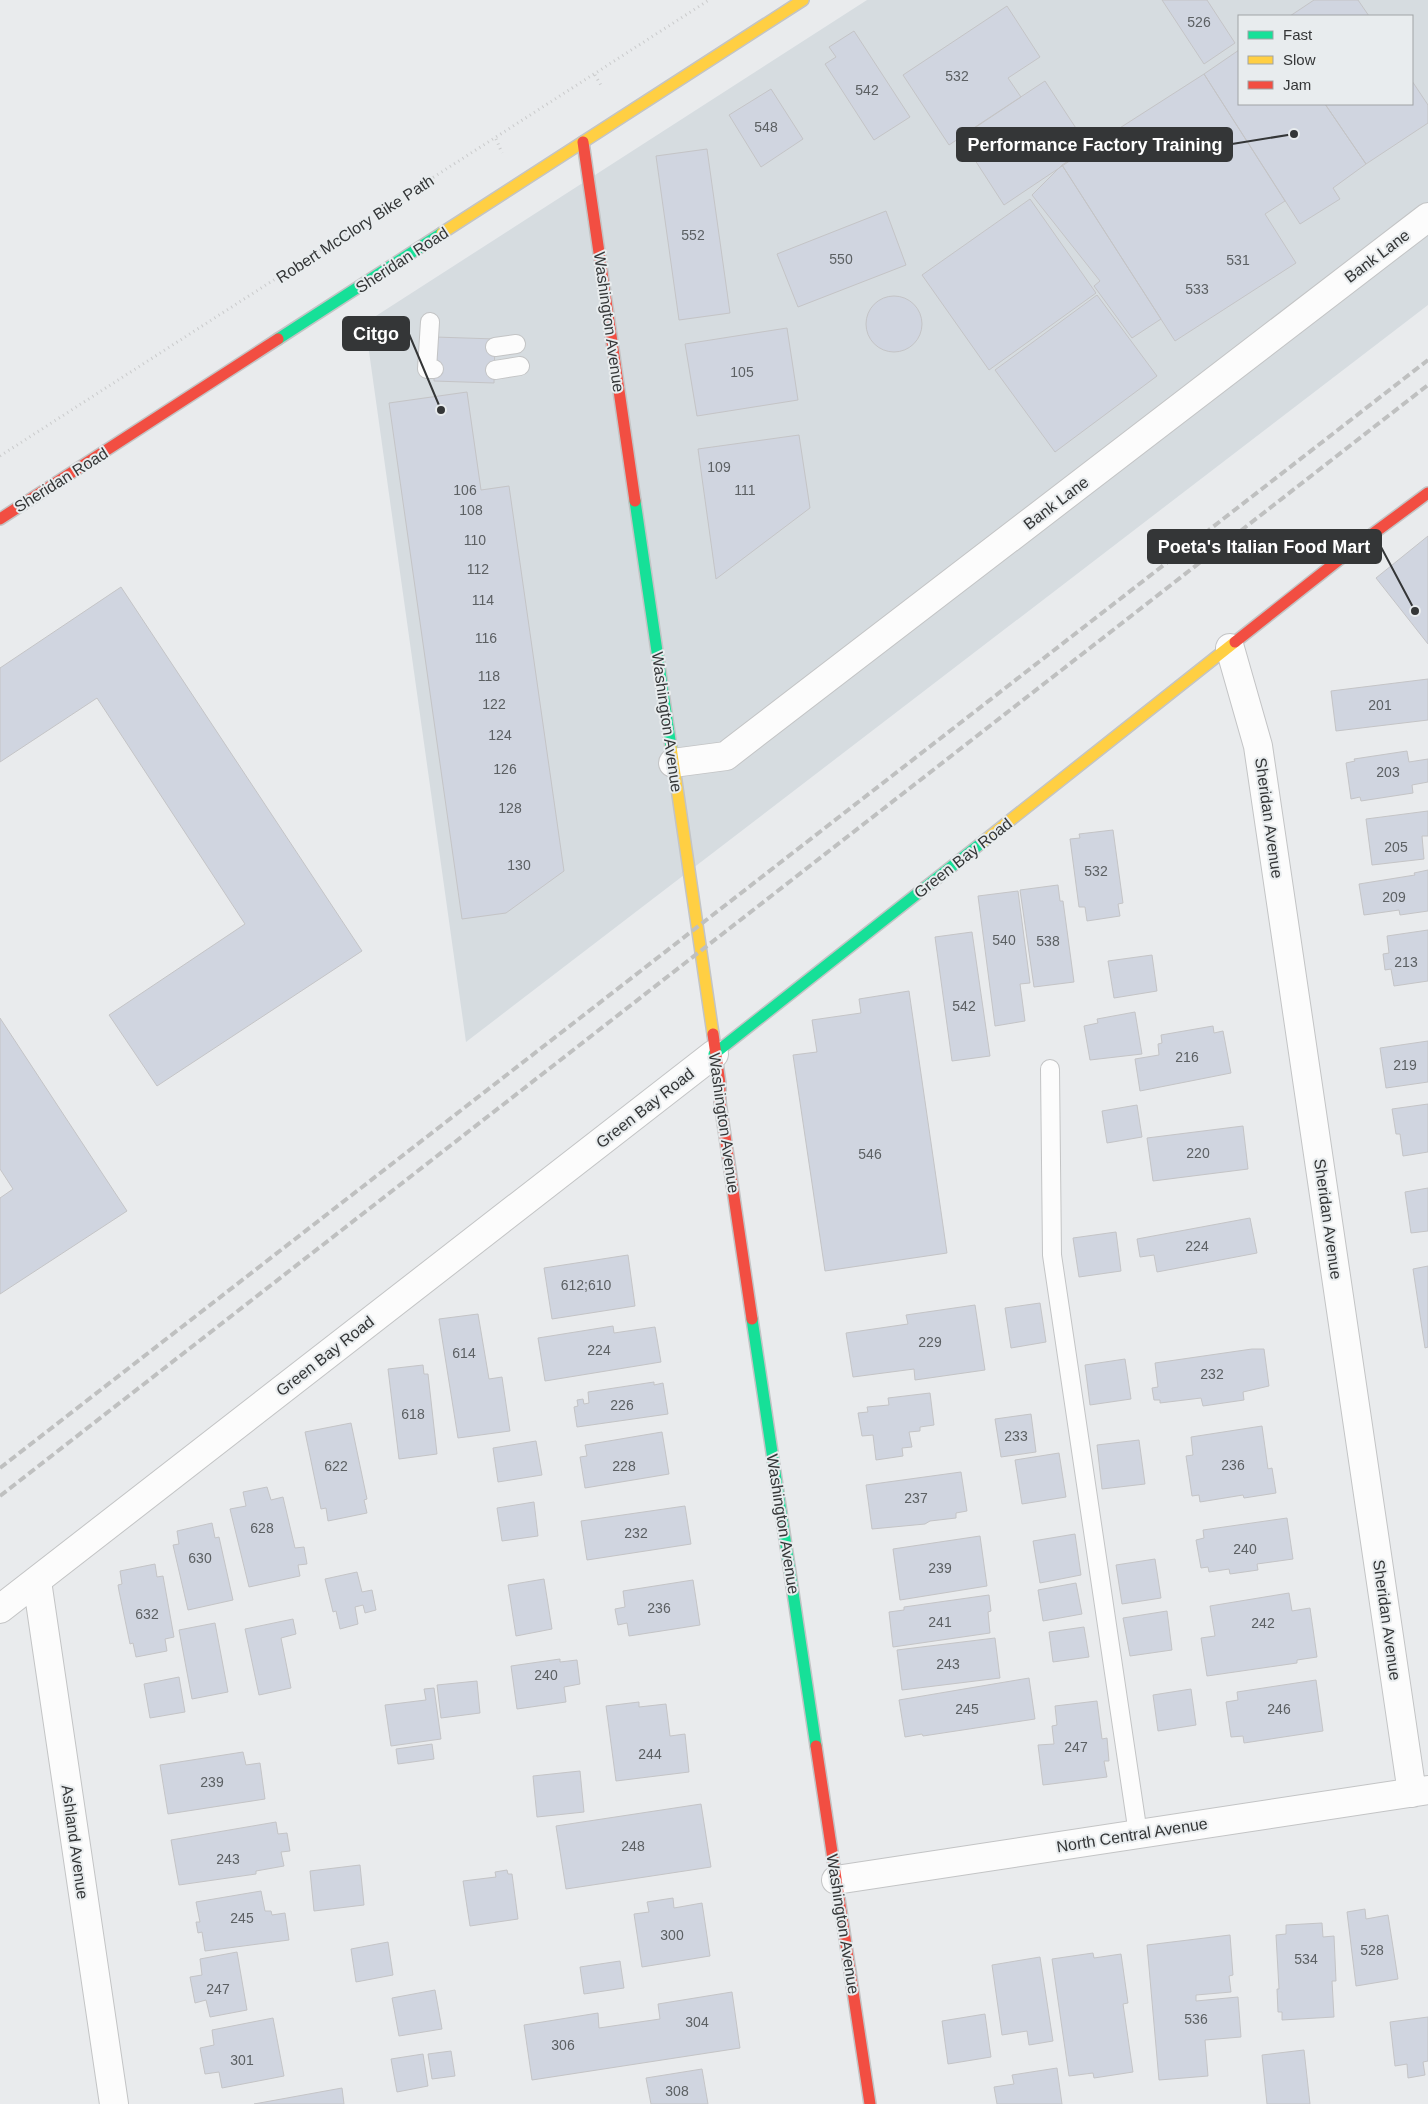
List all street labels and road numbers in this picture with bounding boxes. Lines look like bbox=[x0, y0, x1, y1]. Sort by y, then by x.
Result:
street label: Robert McClory Bike Path bbox=[273, 172, 437, 286]
street label: Sheridan Road bbox=[353, 224, 451, 296]
street label: Bank Lane bbox=[1341, 226, 1413, 286]
street label: Washington Avenue bbox=[591, 251, 627, 393]
street label: Sheridan Road bbox=[11, 445, 111, 515]
street label: Bank Lane bbox=[1020, 473, 1092, 533]
street label: Washington Avenue bbox=[649, 651, 685, 793]
street label: Sheridan Avenue bbox=[1252, 757, 1286, 879]
street label: Green Bay Road bbox=[911, 815, 1015, 901]
street label: Washington Avenue bbox=[706, 1052, 742, 1194]
street label: Green Bay Road bbox=[593, 1065, 697, 1151]
street label: Sheridan Avenue bbox=[1311, 1158, 1345, 1280]
street label: Green Bay Road bbox=[273, 1313, 377, 1399]
street label: Washington Avenue bbox=[764, 1453, 802, 1595]
street label: Sheridan Avenue bbox=[1370, 1559, 1404, 1681]
street label: Ashland Avenue bbox=[59, 1784, 91, 1900]
street label: North Central Avenue bbox=[1055, 1815, 1209, 1855]
street label: Washington Avenue bbox=[824, 1853, 862, 1995]

